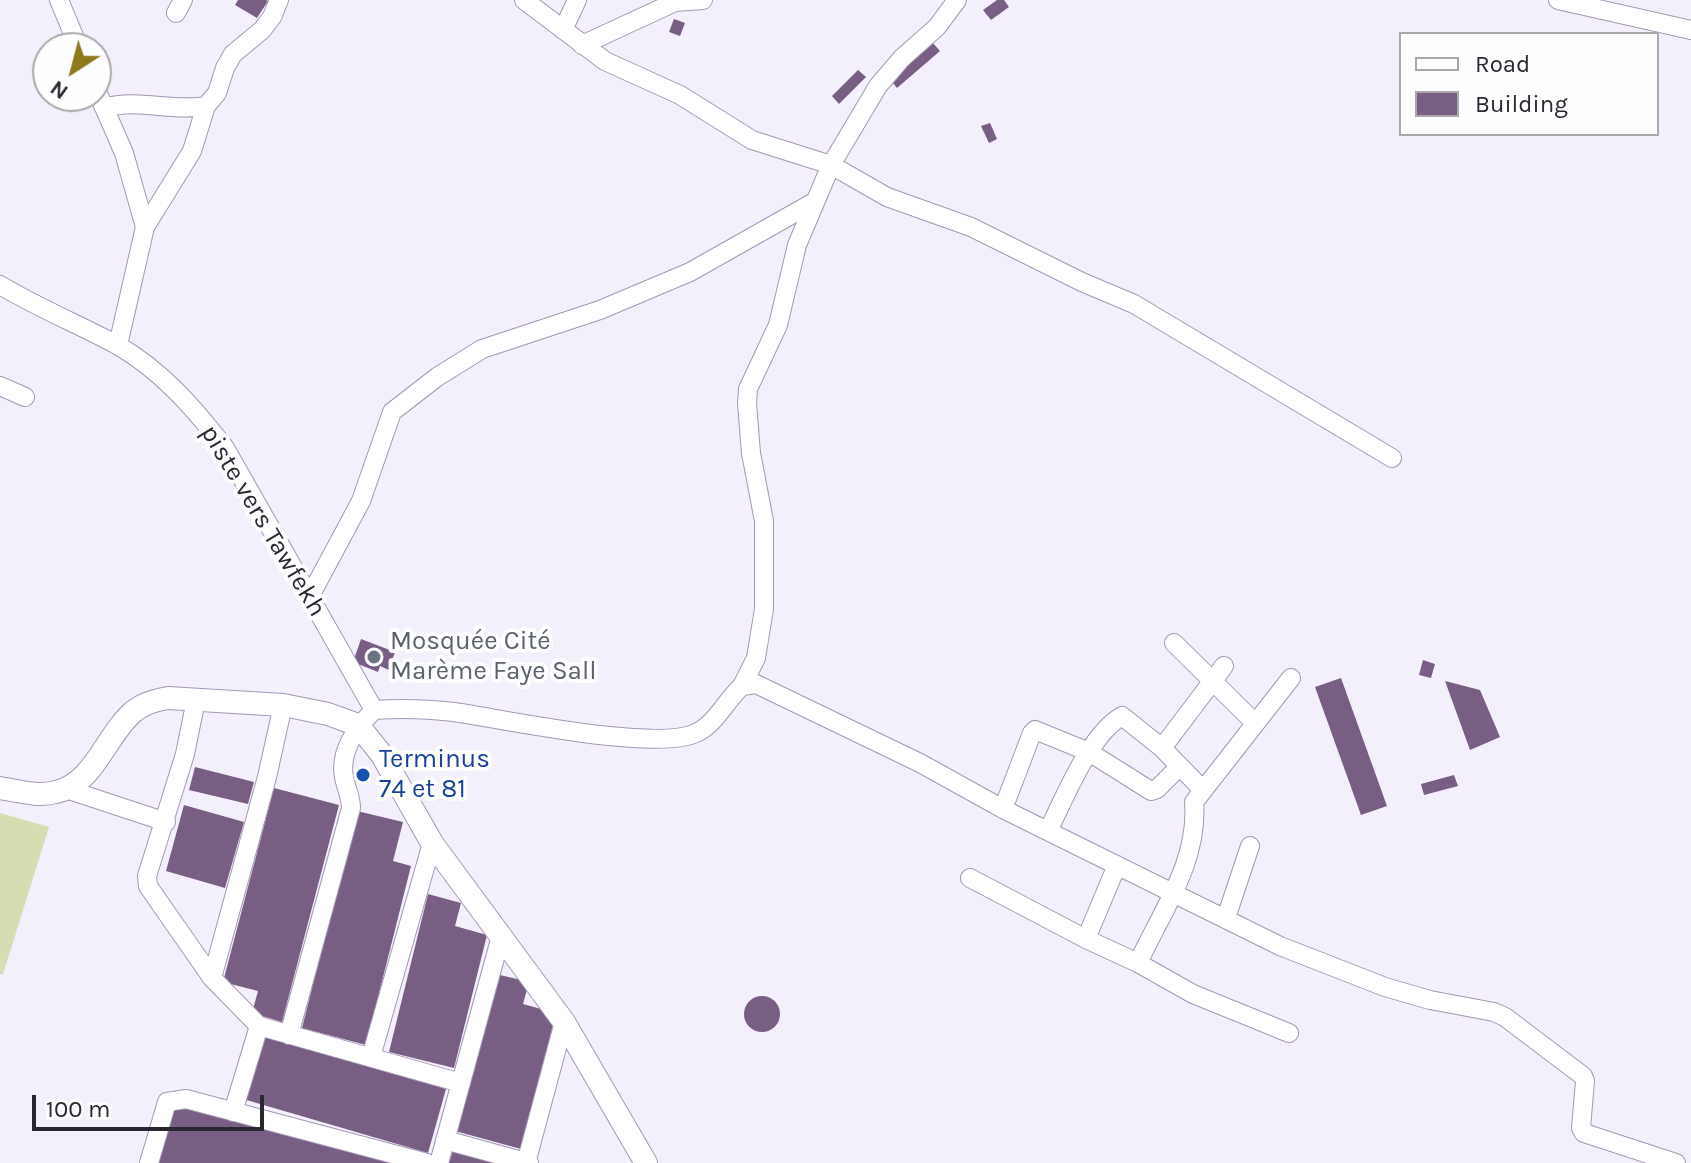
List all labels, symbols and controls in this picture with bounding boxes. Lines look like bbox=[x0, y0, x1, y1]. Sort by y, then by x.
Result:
north arrow bbox=[32, 32, 112, 112]
legend bbox=[1399, 32, 1659, 136]
text: Road bbox=[1475, 50, 1530, 78]
text: N bbox=[45, 75, 73, 105]
text: Building bbox=[1475, 90, 1568, 118]
street label: piste vers Tawfekh bbox=[193, 420, 333, 622]
place label: Mosquée Cité Marème Faye Sall bbox=[390, 626, 596, 688]
marker: Mosquée Cité Marème Faye Sall bbox=[365, 648, 383, 666]
place label: Terminus 74 et 81 bbox=[379, 744, 490, 806]
marker: Terminus 74 et 81 bbox=[354, 766, 372, 784]
scale bar bbox=[36, 1079, 268, 1129]
text: 100 m bbox=[46, 1095, 111, 1123]

